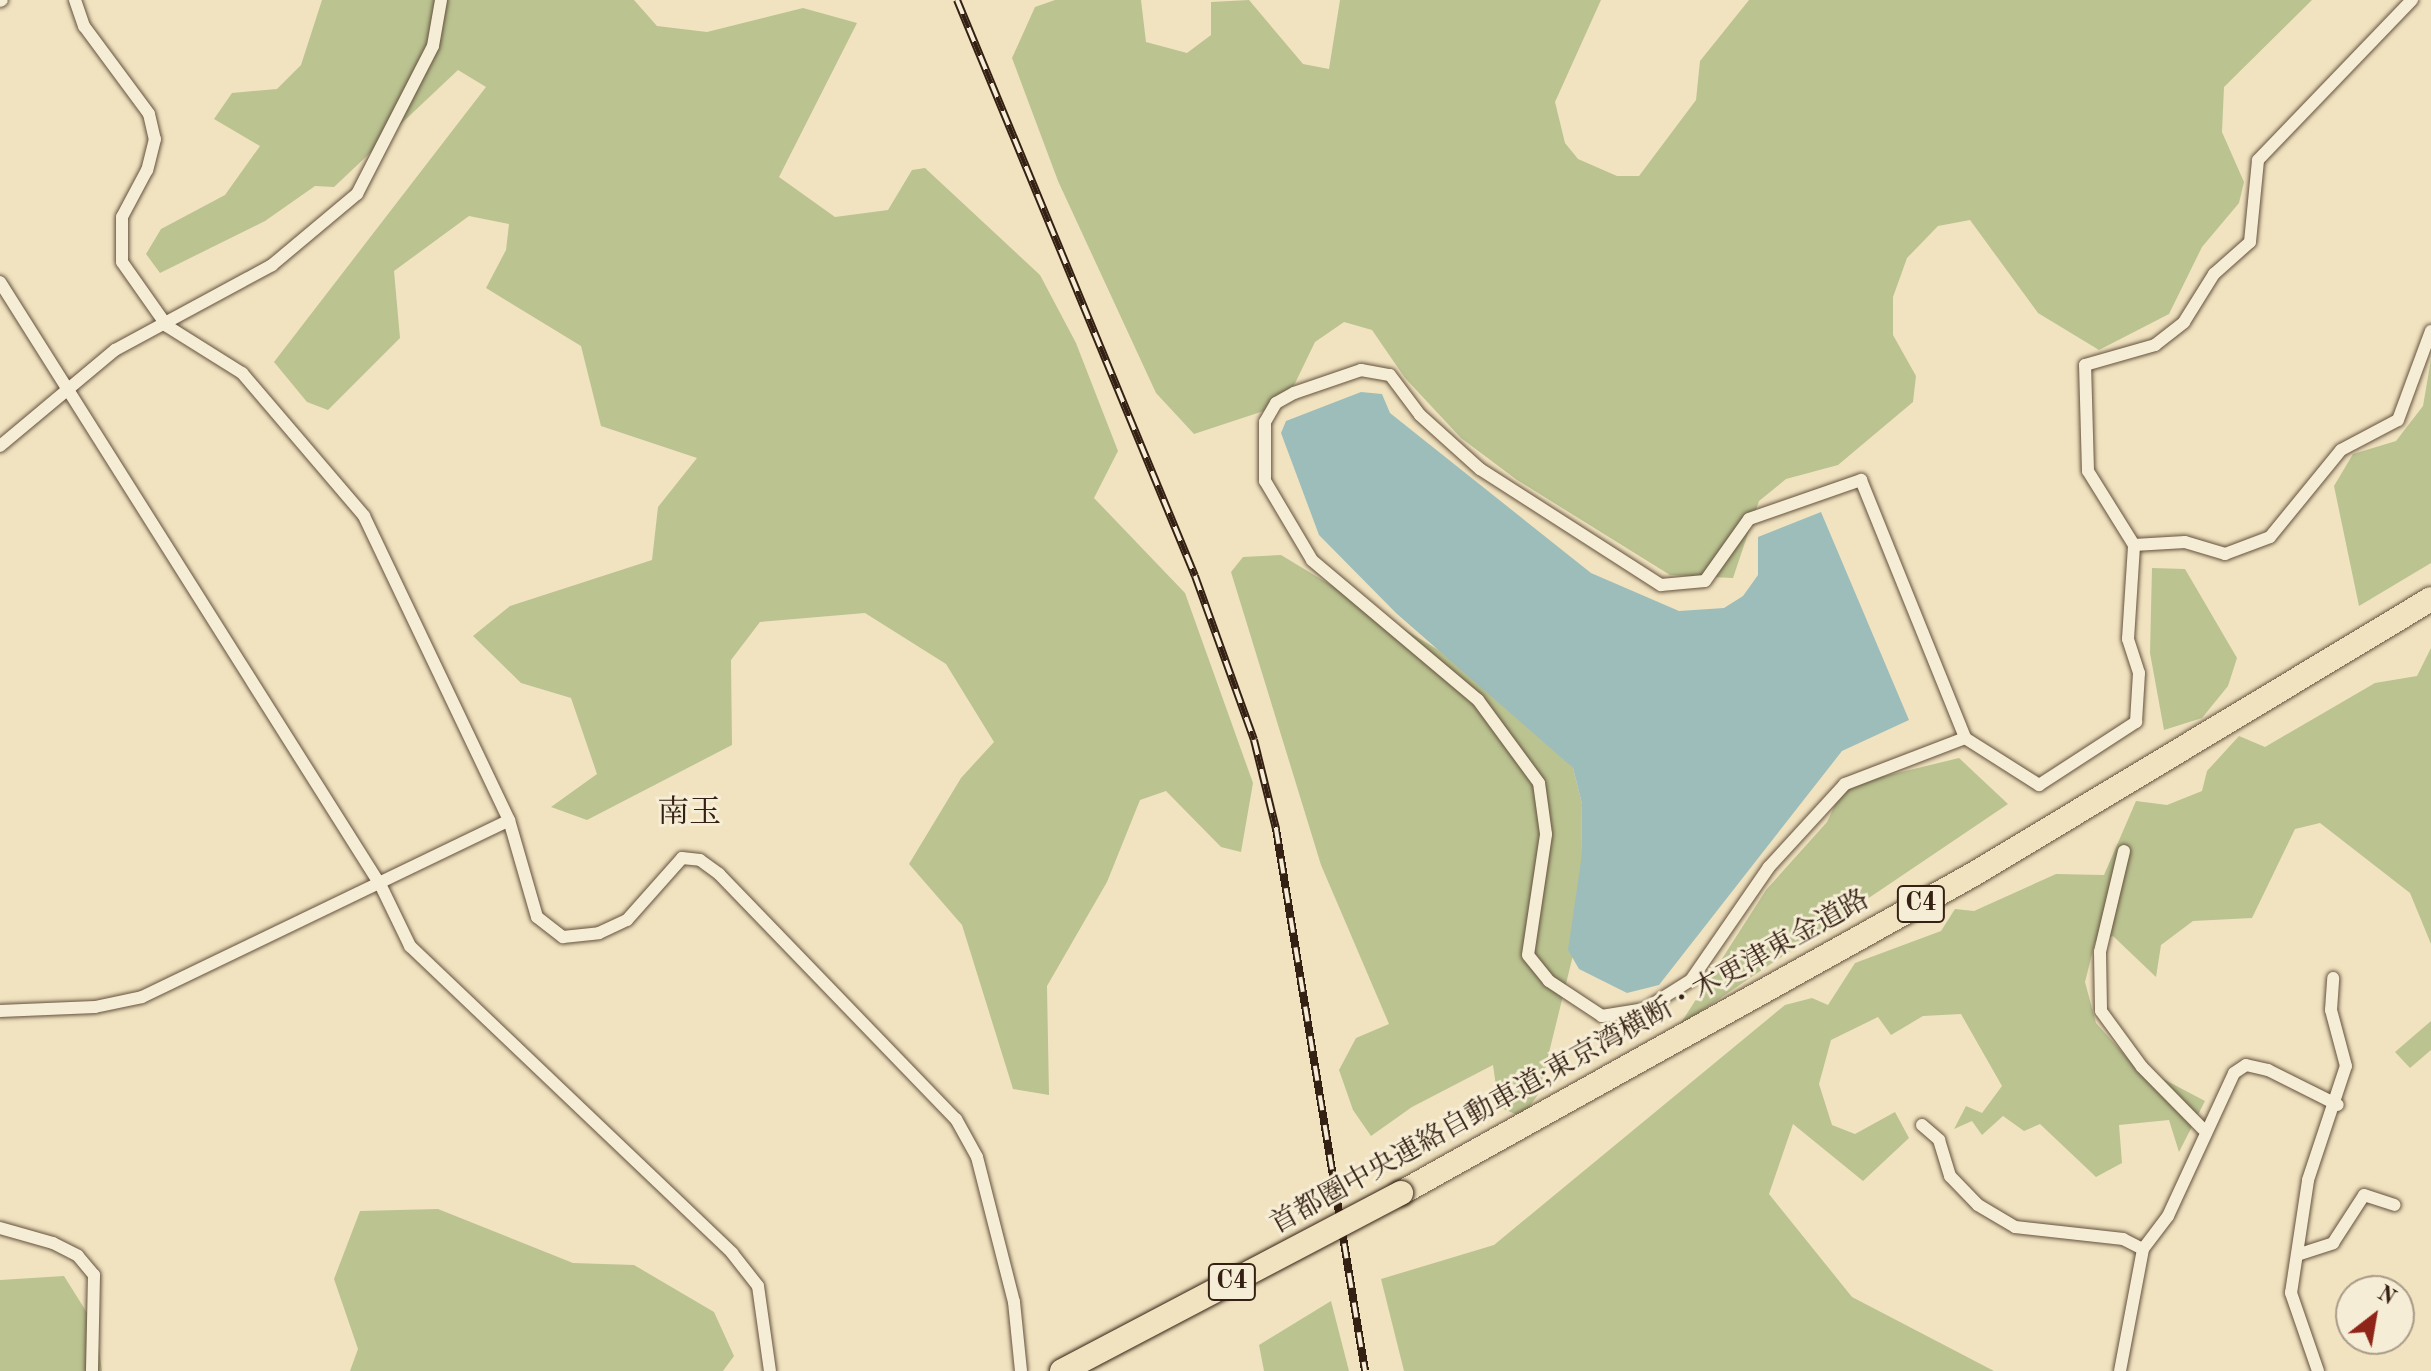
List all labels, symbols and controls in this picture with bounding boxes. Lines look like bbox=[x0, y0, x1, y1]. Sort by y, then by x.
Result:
district label: 南玉 bbox=[657, 795, 721, 833]
road number: C4 bbox=[1895, 882, 1947, 926]
street label: 首都圏中央連絡自動車道;東京湾横断・木更津東金道路 bbox=[1265, 884, 1875, 1242]
road number: C4 bbox=[1206, 1260, 1258, 1304]
north arrow bbox=[2335, 1275, 2415, 1355]
text: N bbox=[2373, 1282, 2399, 1310]

